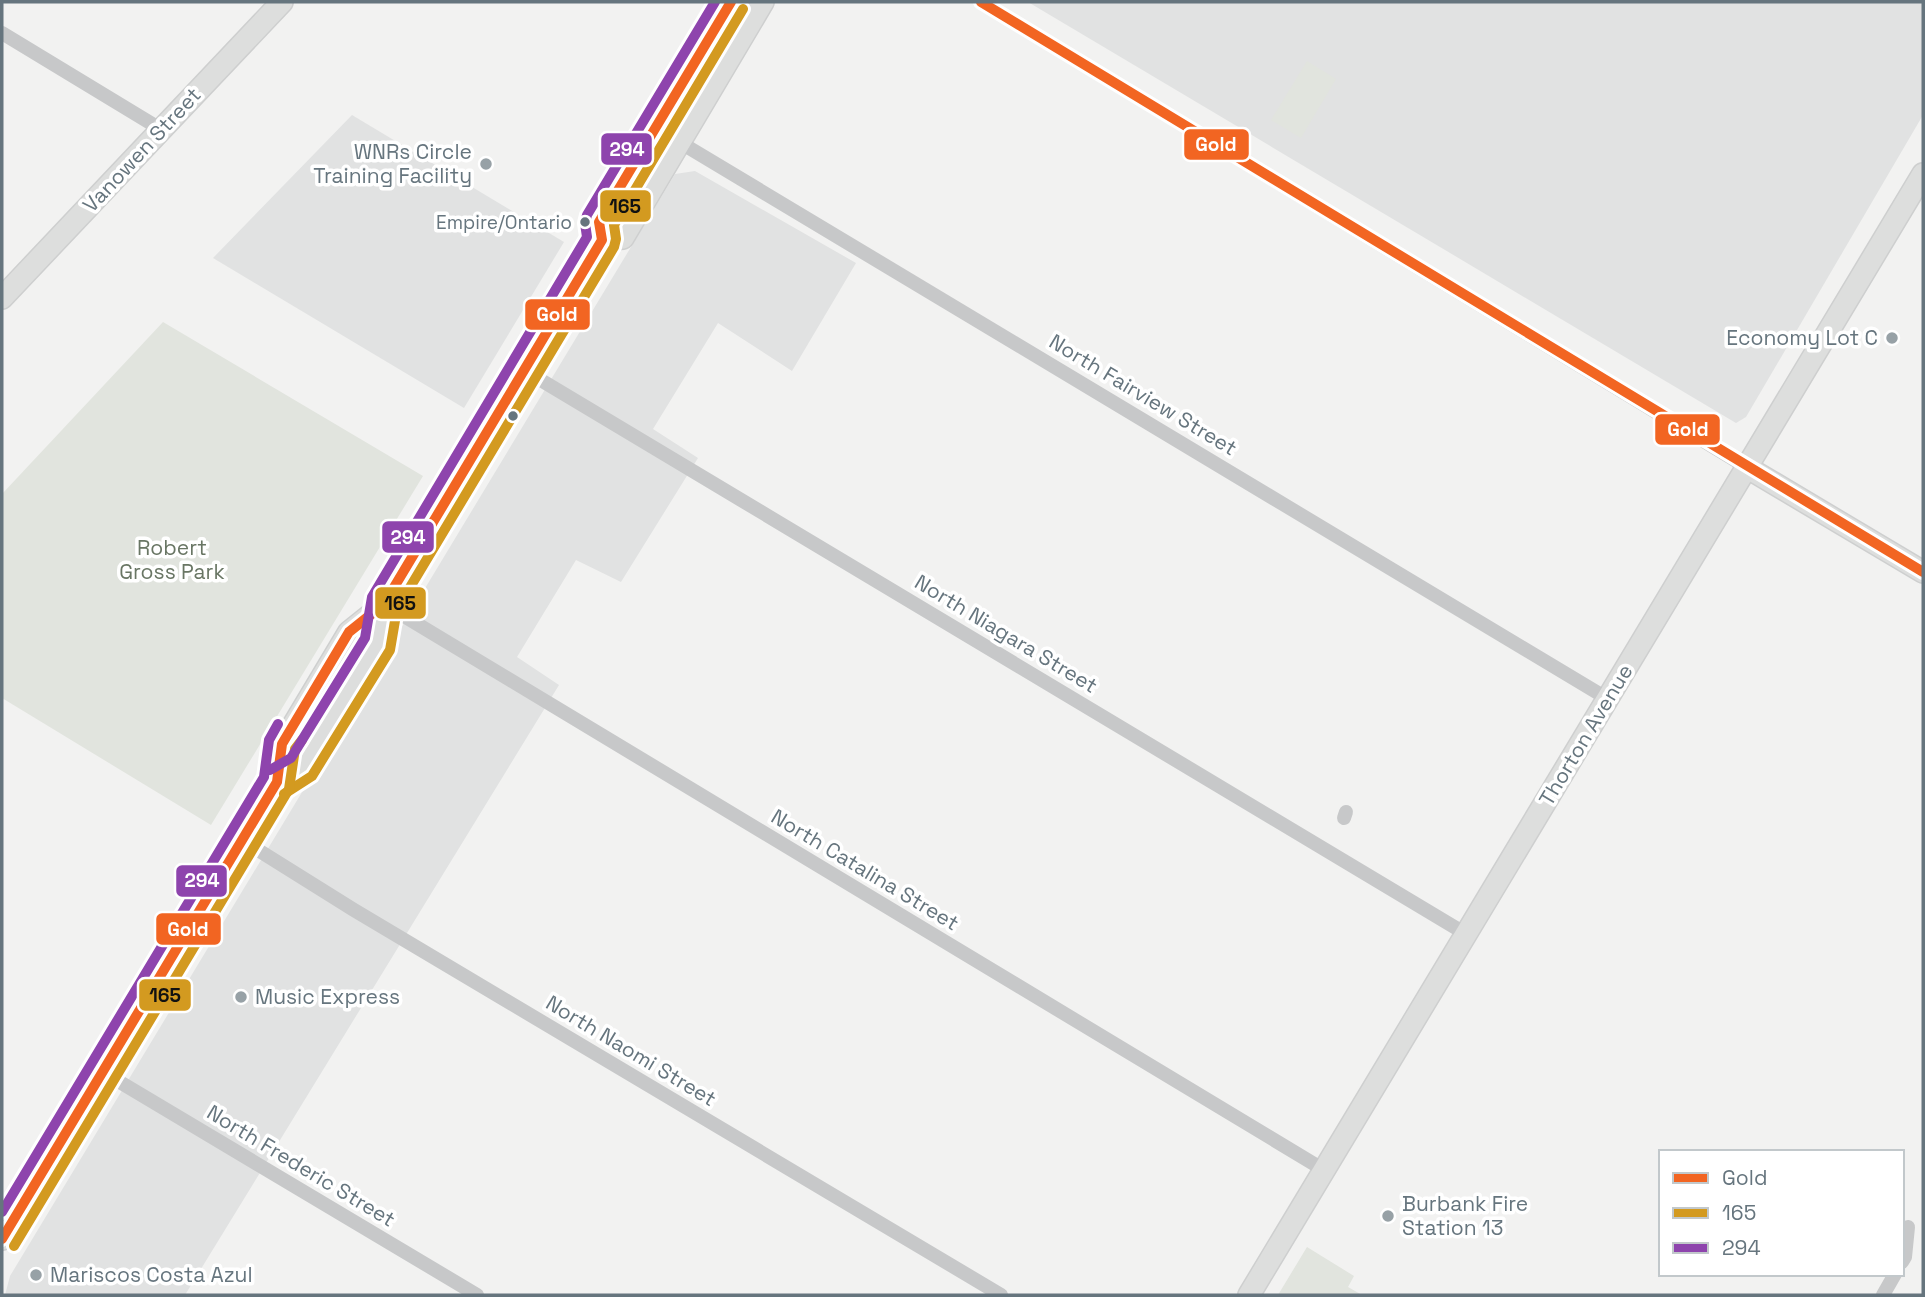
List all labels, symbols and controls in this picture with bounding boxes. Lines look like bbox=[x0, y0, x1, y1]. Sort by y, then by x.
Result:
street label: Vanowen Street bbox=[77, 81, 207, 218]
line badge: Gold bbox=[1183, 128, 1250, 161]
line badge: 294 bbox=[600, 132, 653, 166]
text: Gold bbox=[1195, 132, 1237, 157]
text: 294 bbox=[609, 137, 645, 162]
place label: WNRs Circle Training Facility bbox=[313, 138, 472, 189]
marker: WNRs Circle Training Facility bbox=[478, 156, 494, 172]
line badge: 165 bbox=[599, 189, 652, 223]
text: 165 bbox=[609, 194, 641, 219]
place label: Empire/Ontario bbox=[436, 210, 572, 235]
marker: Empire/Ontario bbox=[578, 215, 592, 229]
line badge: Gold bbox=[524, 298, 591, 331]
text: Gold bbox=[536, 302, 578, 327]
place label: Economy Lot C bbox=[1726, 324, 1878, 351]
street label: North Fairview Street bbox=[1045, 328, 1242, 461]
marker: Economy Lot C bbox=[1884, 330, 1900, 346]
unlabelled marker bbox=[506, 409, 520, 423]
line badge: Gold bbox=[1654, 413, 1721, 446]
text: Gold bbox=[1667, 417, 1709, 442]
line badge: 294 bbox=[381, 520, 435, 554]
text: 294 bbox=[390, 525, 426, 550]
park label: Robert Gross Park bbox=[119, 534, 225, 585]
street label: North Niagara Street bbox=[910, 568, 1103, 699]
line badge: 165 bbox=[374, 586, 427, 620]
text: 165 bbox=[384, 591, 416, 616]
street label: Thorton Avenue bbox=[1533, 659, 1638, 811]
street label: North Catalina Street bbox=[767, 803, 964, 936]
line badge: 294 bbox=[175, 864, 228, 898]
text: 294 bbox=[184, 868, 220, 893]
line badge: Gold bbox=[155, 912, 222, 946]
text: Gold bbox=[167, 917, 209, 942]
line badge: 165 bbox=[138, 978, 192, 1012]
text: 165 bbox=[149, 983, 181, 1008]
place label: Music Express bbox=[255, 983, 400, 1010]
marker: Music Express bbox=[233, 989, 249, 1005]
street label: North Naomi Street bbox=[541, 989, 721, 1112]
street label: North Frederic Street bbox=[202, 1099, 400, 1233]
legend bbox=[1659, 1150, 1904, 1276]
text: Gold bbox=[1722, 1164, 1768, 1191]
place label: Burbank Fire Station 13 bbox=[1402, 1190, 1528, 1241]
text: 165 bbox=[1722, 1199, 1756, 1226]
marker: Burbank Fire Station 13 bbox=[1380, 1208, 1396, 1224]
text: 294 bbox=[1722, 1234, 1761, 1261]
place label: Mariscos Costa Azul bbox=[50, 1261, 253, 1288]
marker: Mariscos Costa Azul bbox=[28, 1267, 44, 1283]

